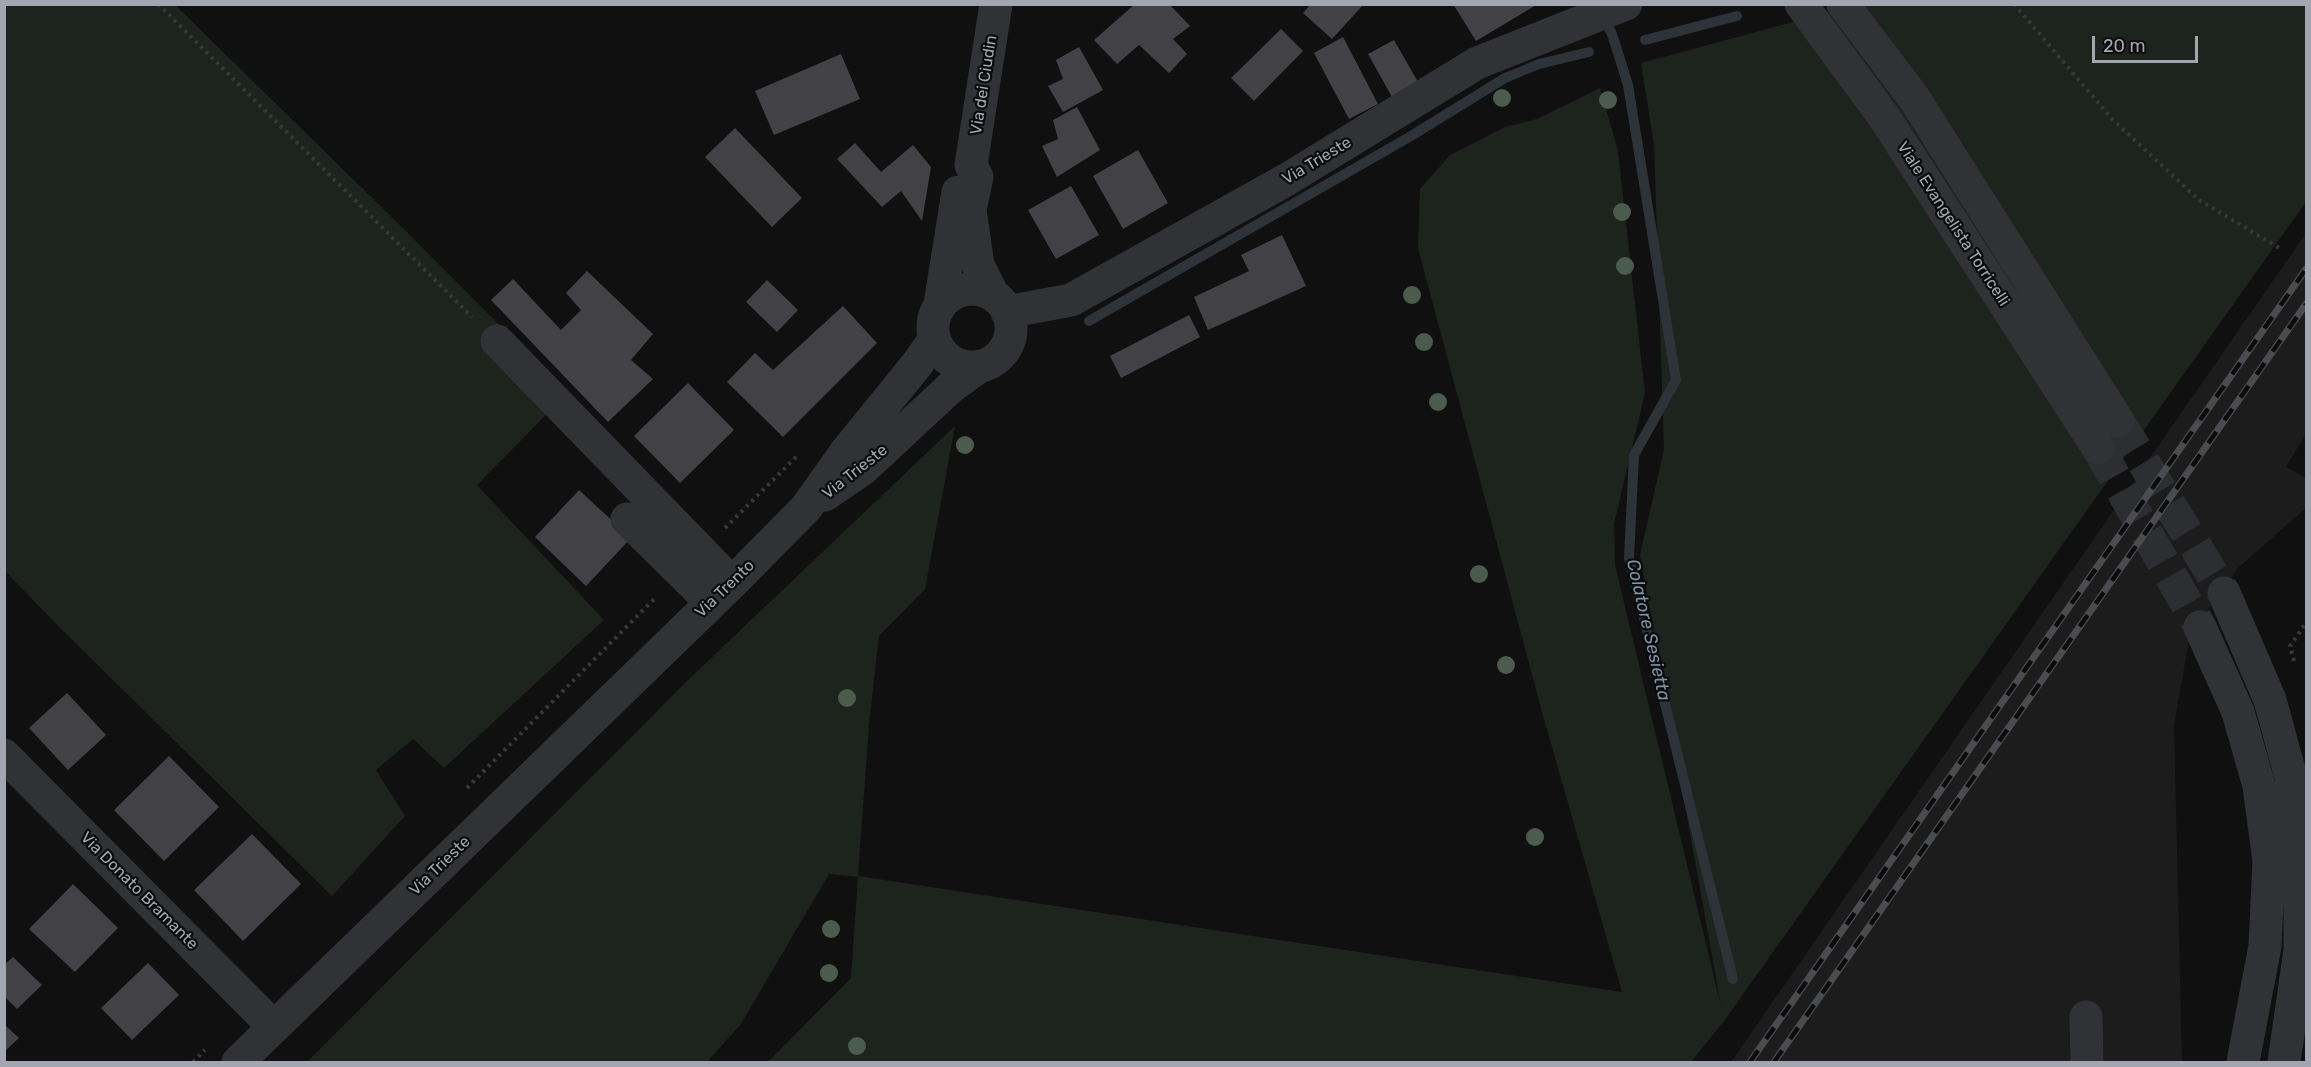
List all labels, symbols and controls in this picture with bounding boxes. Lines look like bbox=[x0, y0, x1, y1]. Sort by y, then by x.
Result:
scale bar bbox=[2095, 24, 2202, 62]
street label: Via dei Ciudin bbox=[967, 34, 1001, 136]
text: 20 m bbox=[2103, 35, 2145, 57]
street label: Via Trieste bbox=[1279, 133, 1355, 189]
street label: Viale Evangelista Torricelli bbox=[1893, 138, 2013, 310]
street label: Via Trieste bbox=[819, 441, 891, 503]
street label: Via Trento bbox=[691, 556, 759, 622]
water label: Colatore Sesietta bbox=[1621, 557, 1675, 703]
street label: Via Donato Bramante bbox=[76, 828, 202, 954]
street label: Via Trieste bbox=[406, 832, 474, 900]

